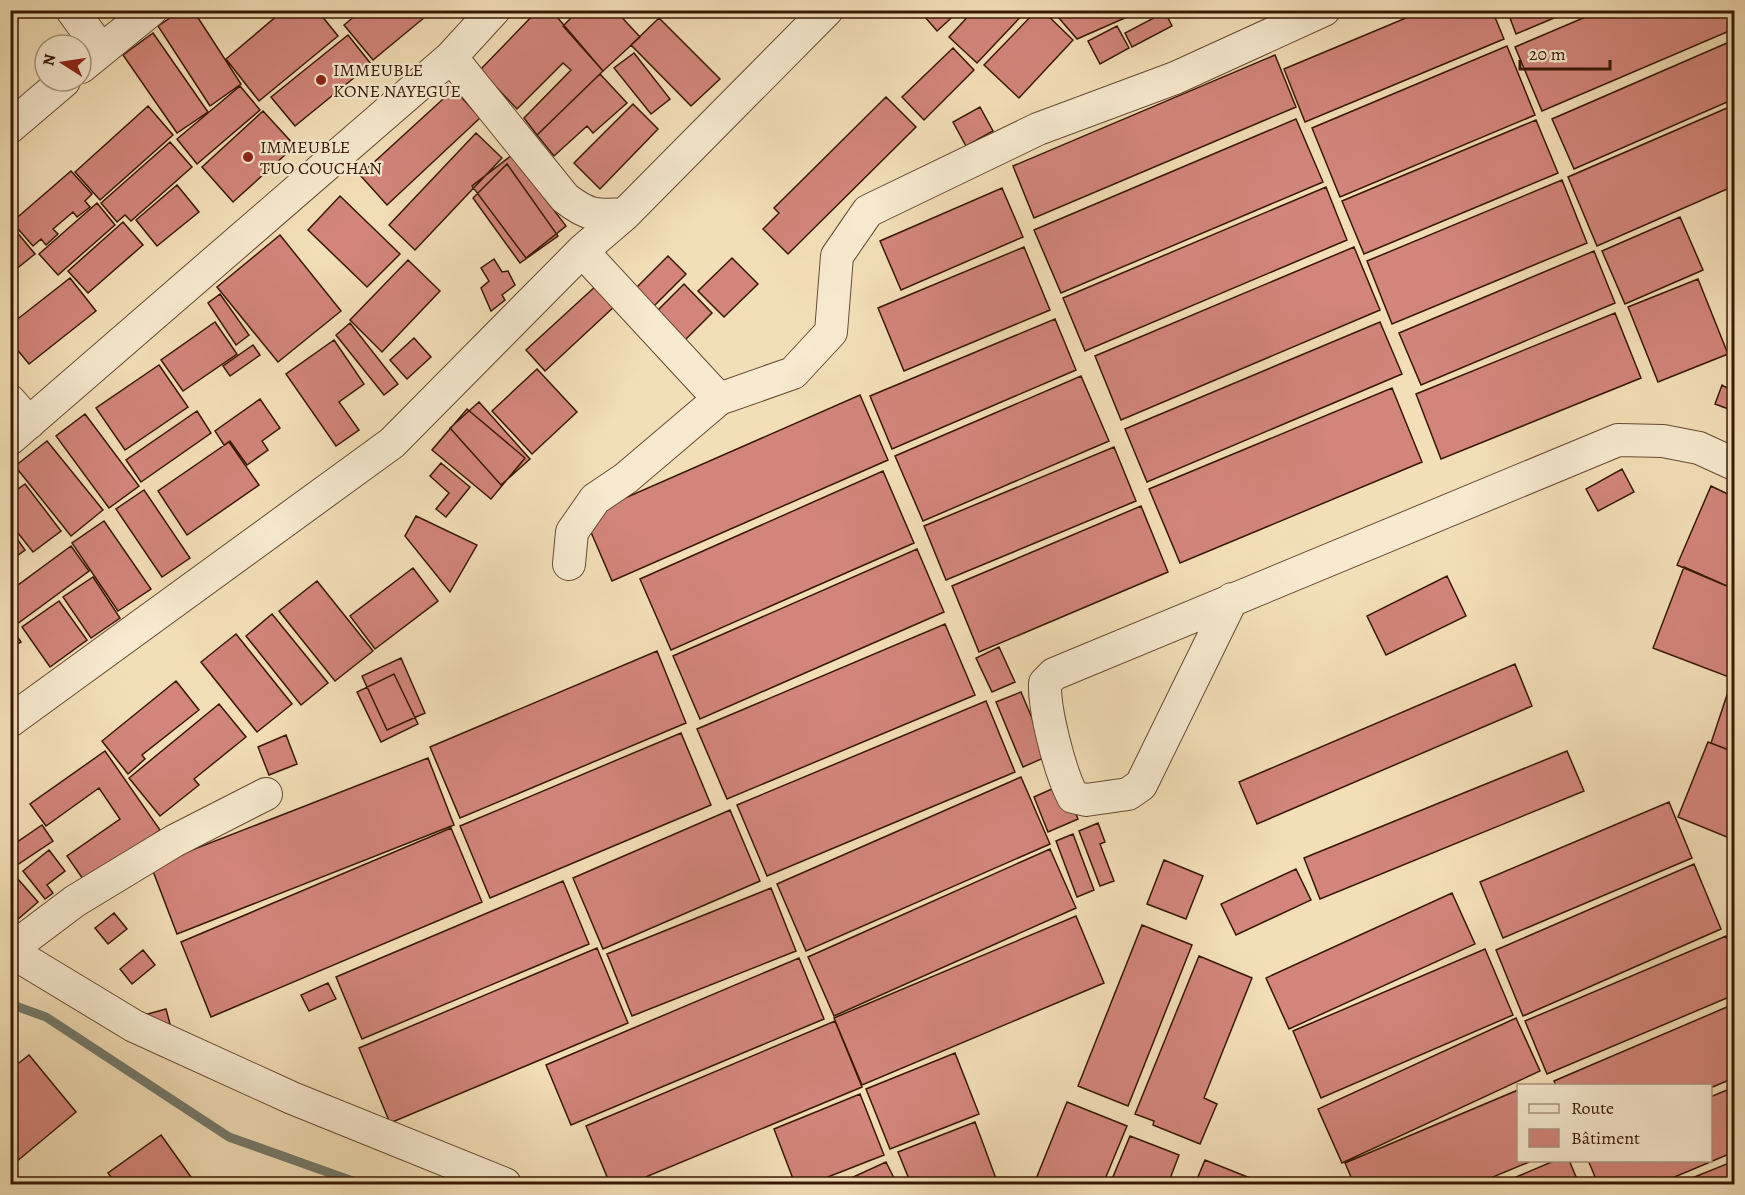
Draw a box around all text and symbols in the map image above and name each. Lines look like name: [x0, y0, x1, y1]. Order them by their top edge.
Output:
north arrow: [33, 33, 93, 93]
scale bar: [1520, 33, 1610, 71]
text: 20 m: [1529, 42, 1566, 66]
text: N: [37, 52, 61, 68]
place label: IMMEUBLE KONE NAYEGUE: [333, 58, 461, 103]
marker: IMMEUBLE KONE NAYEGUE: [314, 73, 328, 87]
place label: IMMEUBLE TUO COUCHAN: [260, 135, 382, 180]
marker: IMMEUBLE TUO COUCHAN: [241, 150, 255, 164]
legend: [1517, 1084, 1712, 1162]
text: Route: [1571, 1096, 1614, 1120]
text: Bâtiment: [1571, 1126, 1640, 1150]

